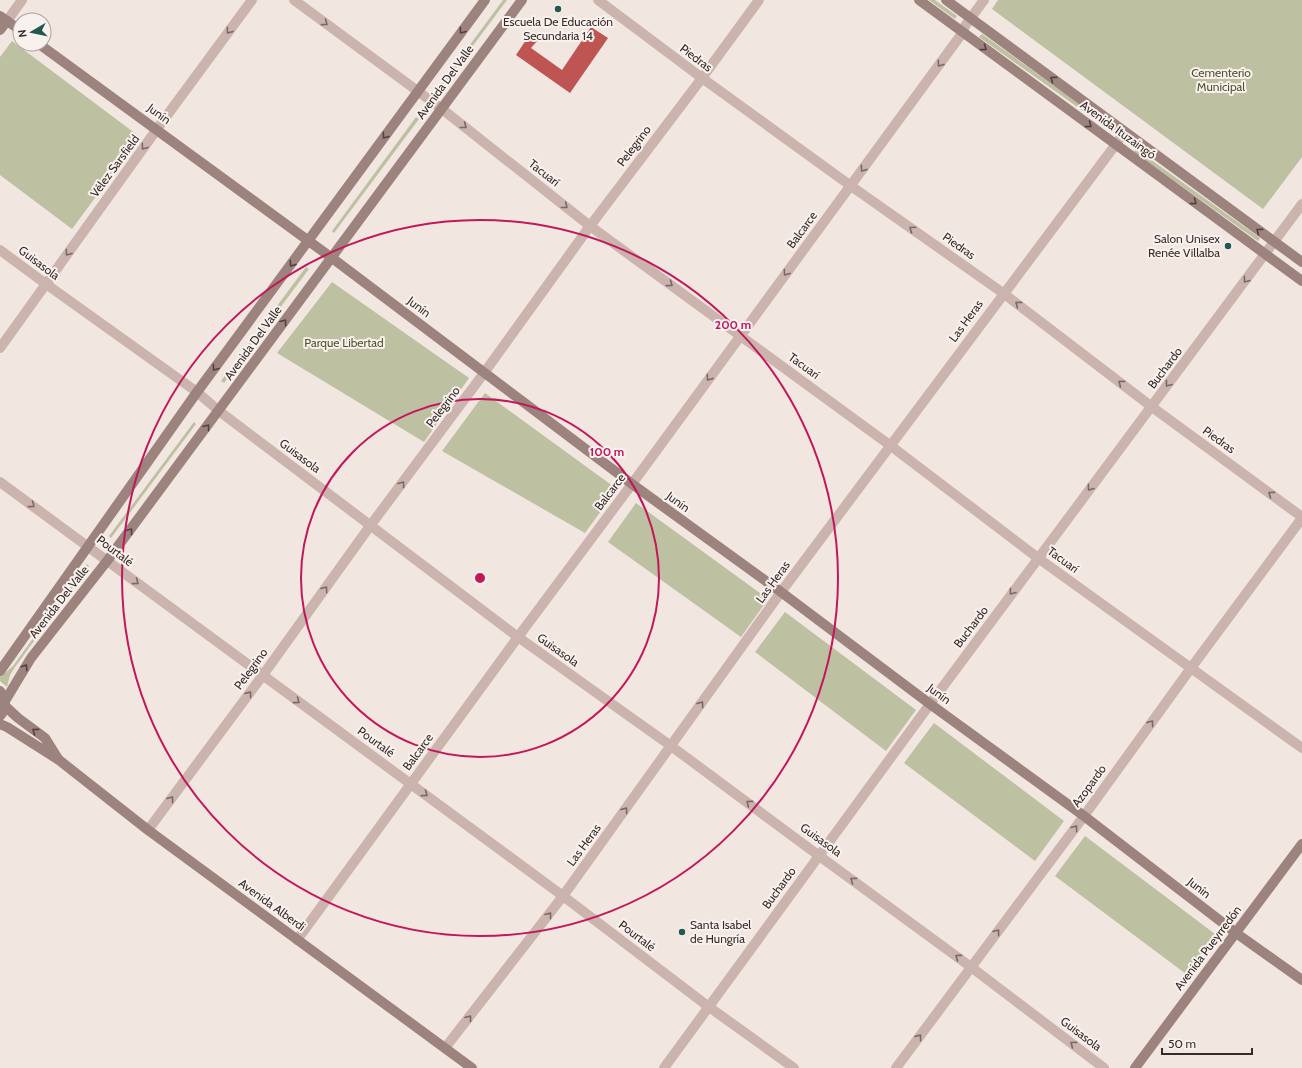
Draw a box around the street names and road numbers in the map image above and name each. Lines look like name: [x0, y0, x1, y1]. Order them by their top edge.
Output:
street label: Piedras: [677, 41, 715, 75]
street label: Avenida Del Valle: [413, 42, 477, 122]
street label: Avenida Ituzaingó: [1078, 97, 1159, 162]
street label: Junín: [144, 100, 174, 127]
street label: Pelegrino: [613, 122, 654, 169]
street label: Vélez Sarsfield: [87, 132, 142, 200]
street label: Tacuarí: [526, 156, 563, 190]
street label: Balcarce: [783, 208, 820, 251]
street label: Piedras: [940, 229, 979, 262]
street label: Guisasola: [16, 242, 63, 283]
street label: Junín: [404, 292, 434, 320]
street label: Las Heras: [945, 297, 986, 345]
street label: Avenida Del Valle: [221, 303, 285, 383]
street label: Buchardo: [1144, 344, 1185, 391]
street label: Tacuarí: [786, 349, 823, 382]
street label: Pelegrino: [422, 383, 463, 430]
street label: Piedras: [1200, 423, 1239, 456]
street label: Guisasola: [277, 435, 324, 476]
street label: Balcarce: [591, 470, 628, 513]
street label: Junín: [663, 488, 693, 515]
street label: Pourtalé: [94, 532, 137, 569]
street label: Tacuarí: [1045, 543, 1082, 576]
street label: Las Heras: [752, 558, 793, 606]
street label: Avenida Del Valle: [26, 562, 92, 641]
street label: Buchardo: [950, 603, 991, 650]
street label: Guisasola: [534, 630, 582, 670]
street label: Pelegrino: [231, 645, 271, 692]
street label: Junín: [924, 680, 954, 707]
street label: Pourtalé: [355, 723, 398, 760]
street label: Balcarce: [399, 730, 436, 773]
street label: Azopardo: [1068, 761, 1109, 810]
street label: Guisasola: [798, 820, 845, 860]
street label: Las Heras: [563, 821, 604, 869]
street label: Buchardo: [758, 864, 799, 912]
street label: Junín: [1184, 873, 1214, 901]
street label: Avenida Alberdi: [236, 875, 309, 934]
street label: Avenida Pueyrredón: [1171, 902, 1244, 993]
street label: Pourtalé: [616, 917, 659, 954]
street label: Guisasola: [1058, 1013, 1105, 1054]

